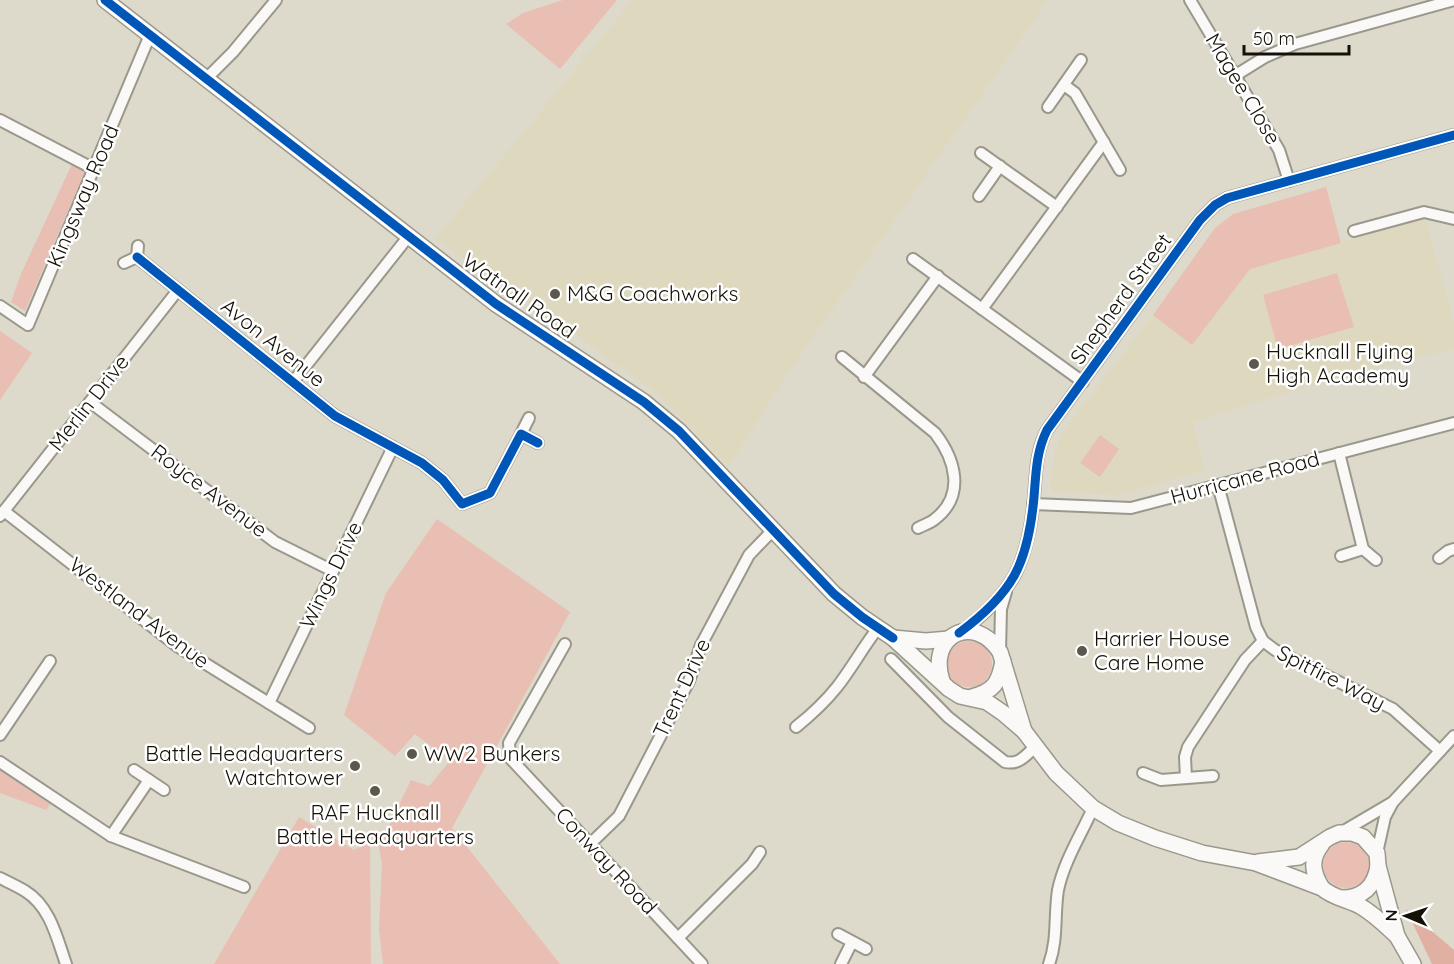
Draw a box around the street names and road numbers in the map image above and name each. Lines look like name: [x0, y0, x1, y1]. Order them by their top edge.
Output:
street label: Magee Close: [1201, 28, 1287, 149]
street label: Kingsway Road: [40, 121, 124, 271]
street label: Shepherd Street: [1064, 228, 1176, 369]
street label: Watnall Road: [458, 247, 581, 344]
street label: Avon Avenue: [216, 292, 331, 392]
street label: Merlin Drive: [43, 349, 134, 456]
street label: Royce Avenue: [146, 438, 273, 542]
street label: Hurricane Road: [1167, 445, 1322, 509]
street label: Wings Drive: [293, 517, 367, 632]
street label: Westland Avenue: [64, 551, 215, 673]
street label: Trent Drive: [647, 634, 715, 741]
street label: Spitfire Way: [1273, 639, 1390, 716]
street label: Conway Road: [551, 801, 663, 919]

